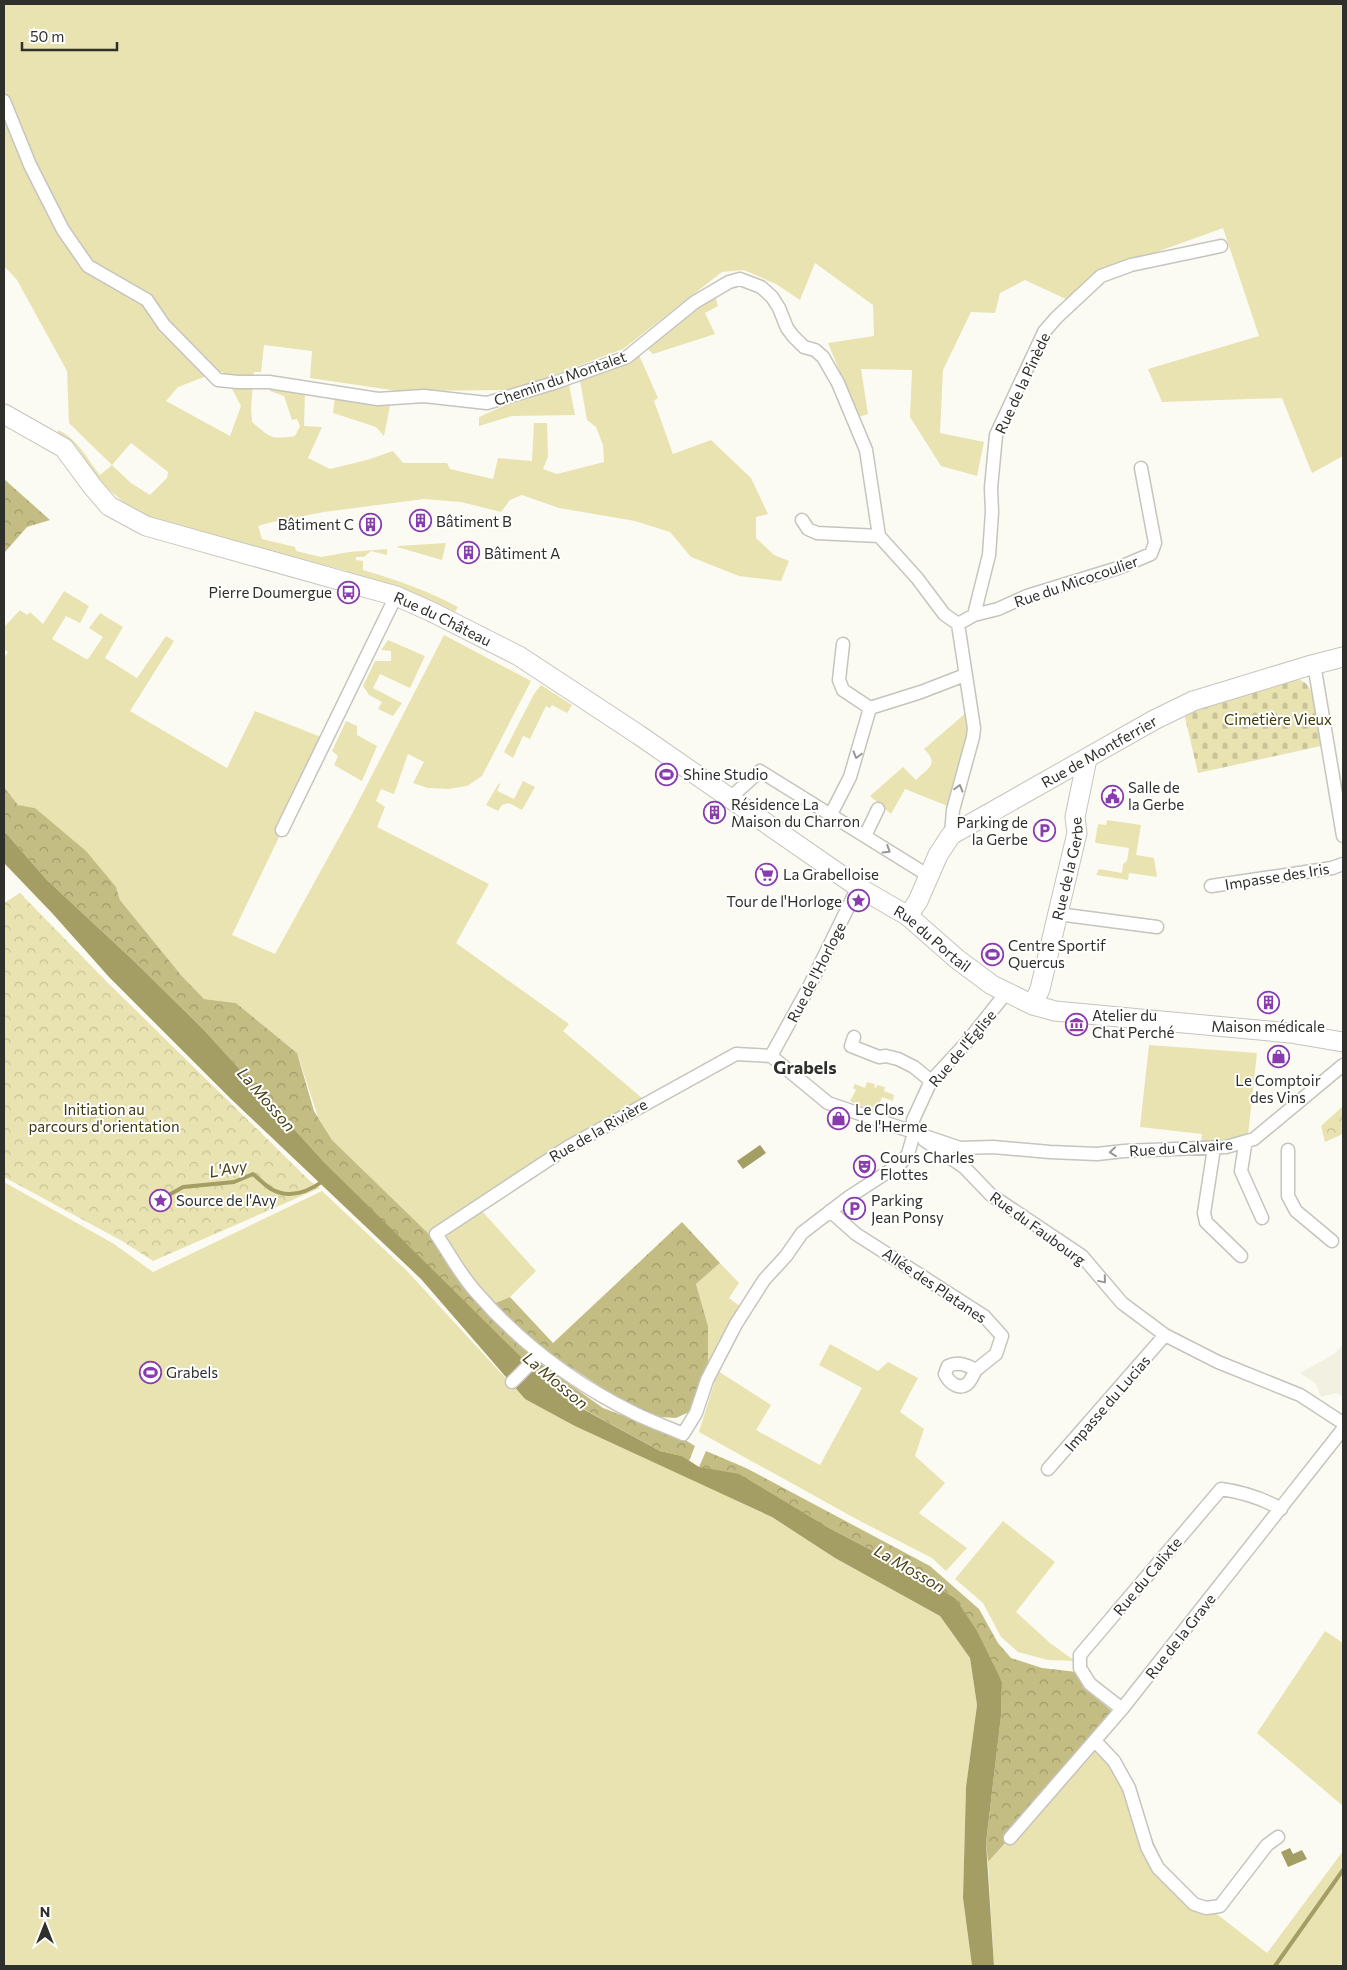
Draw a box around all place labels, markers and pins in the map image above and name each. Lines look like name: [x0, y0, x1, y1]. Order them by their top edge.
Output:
building icon: Bâtiment B: [408, 509, 432, 533]
building icon: Bâtiment C: [358, 512, 382, 536]
place label: Bâtiment B: [436, 512, 512, 530]
place label: Bâtiment C: [278, 515, 354, 533]
building icon: Bâtiment A: [456, 541, 480, 565]
place label: Bâtiment A: [484, 544, 560, 562]
bus stop icon: Pierre Doumergue: [336, 580, 360, 604]
place label: Pierre Doumergue: [209, 583, 332, 601]
sports icon: Shine Studio: [655, 762, 679, 786]
place label: Shine Studio: [683, 765, 768, 783]
place label: Salle de la Gerbe: [1128, 778, 1184, 813]
public building icon: Salle de la Gerbe: [1100, 784, 1124, 808]
place label: Résidence La Maison du Charron: [731, 795, 860, 830]
building icon: Résidence La Maison du Charron: [703, 801, 727, 825]
place label: Parking de la Gerbe: [957, 813, 1028, 848]
parking icon: Parking de la Gerbe: [1032, 819, 1056, 843]
supermarket icon: La Grabelloise: [755, 862, 779, 886]
place label: La Grabelloise: [783, 865, 879, 883]
place icon: Tour de l'Horloge: [846, 889, 870, 913]
place label: Tour de l'Horloge: [726, 892, 842, 910]
place label: Centre Sportif Quercus: [1008, 936, 1106, 971]
sports icon: Centre Sportif Quercus: [980, 942, 1004, 966]
building icon: Maison médicale: [1256, 991, 1280, 1015]
place label: Atelier du Chat Perché: [1092, 1006, 1175, 1041]
museum icon: Atelier du Chat Perché: [1064, 1012, 1088, 1036]
place label: Maison médicale: [1211, 1017, 1325, 1035]
shop icon: Le Comptoir des Vins: [1266, 1045, 1290, 1069]
place label: Le Comptoir des Vins: [1235, 1071, 1321, 1106]
place label: Le Clos de l'Herme: [855, 1100, 928, 1135]
shop icon: Le Clos de l'Herme: [827, 1106, 851, 1130]
place label: Cours Charles Flottes: [880, 1148, 974, 1183]
theatre icon: Cours Charles Flottes: [852, 1154, 876, 1178]
place icon: Source de l'Avy: [148, 1188, 172, 1212]
place label: Source de l'Avy: [176, 1191, 277, 1209]
place label: Parking Jean Ponsy: [871, 1191, 944, 1226]
parking icon: Parking Jean Ponsy: [843, 1197, 867, 1221]
sports icon: Grabels: [138, 1360, 162, 1384]
place label: Grabels: [166, 1363, 218, 1381]

